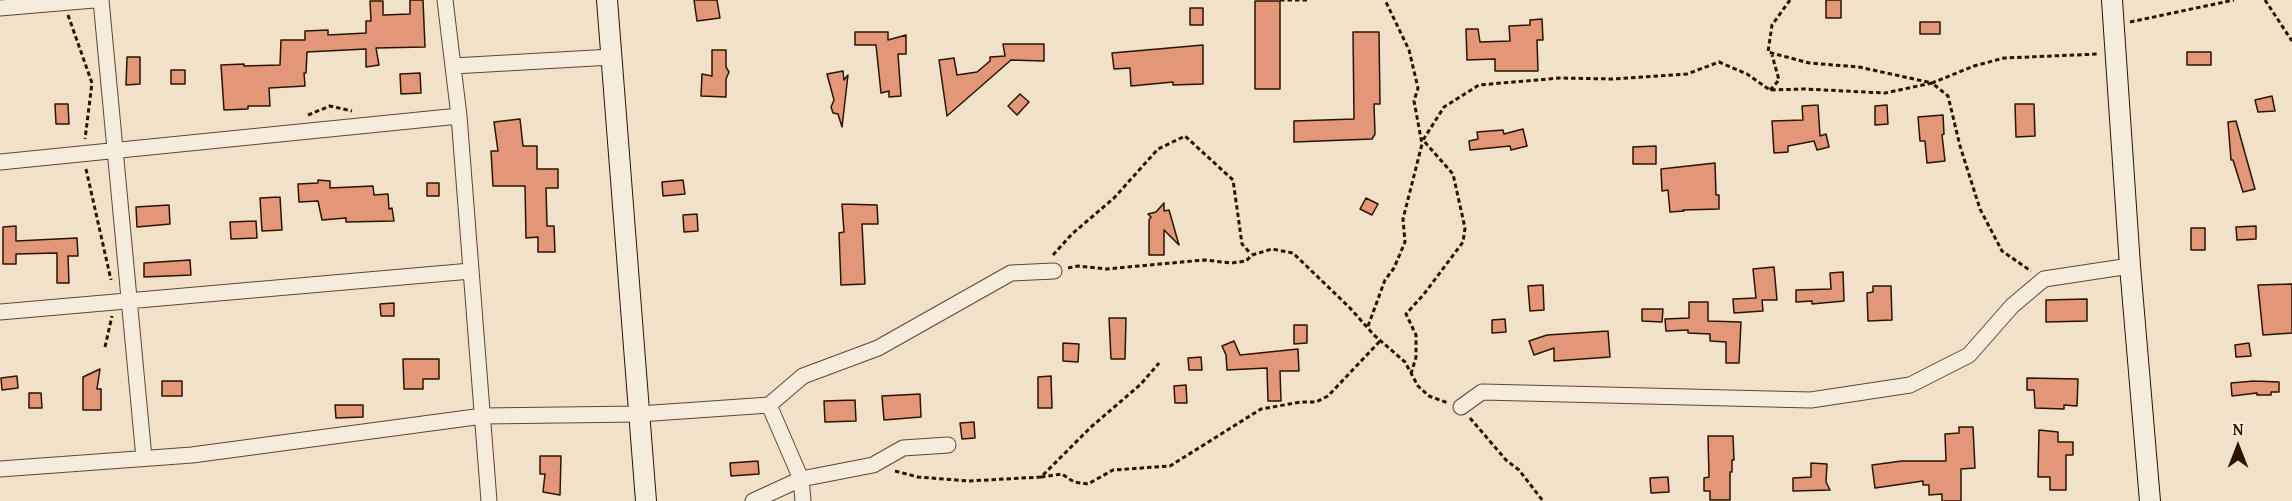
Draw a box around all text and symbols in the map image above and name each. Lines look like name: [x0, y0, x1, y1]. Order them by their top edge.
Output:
north arrow: [2208, 417, 2268, 477]
text: N: [2233, 417, 2243, 441]

